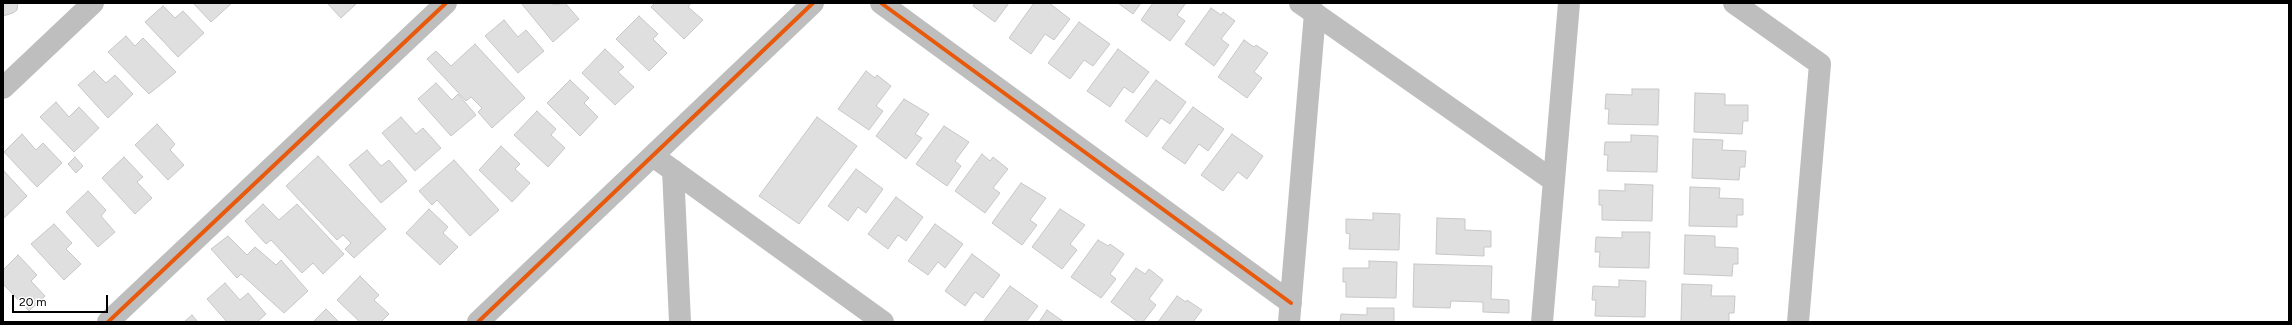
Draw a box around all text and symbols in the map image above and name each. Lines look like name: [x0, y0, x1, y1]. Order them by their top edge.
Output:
scale bar: [14, 287, 110, 313]
text: 20 m: [19, 295, 47, 309]

